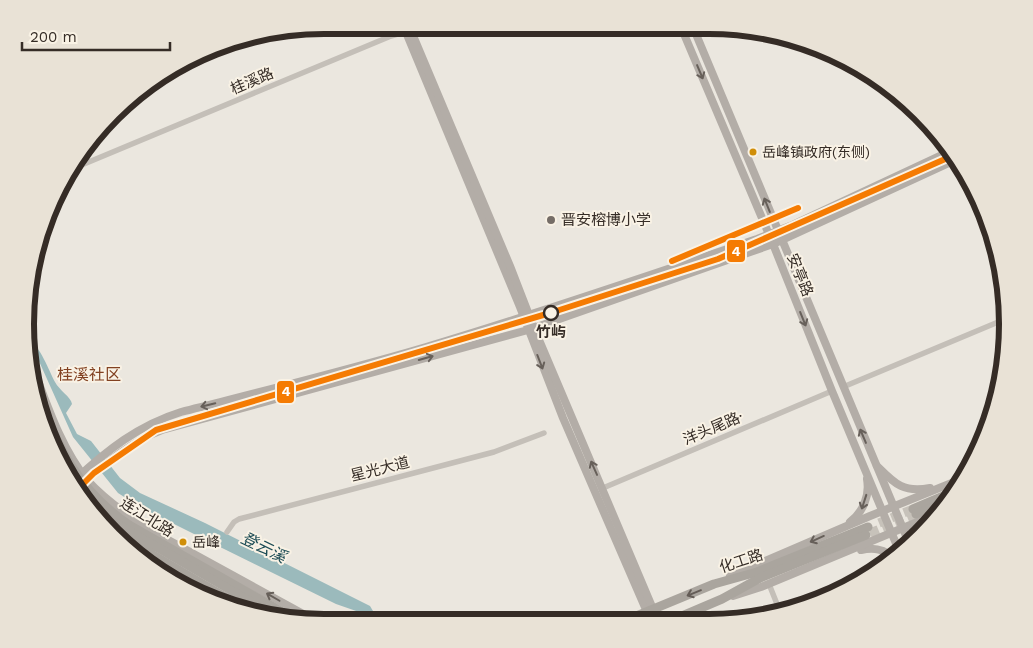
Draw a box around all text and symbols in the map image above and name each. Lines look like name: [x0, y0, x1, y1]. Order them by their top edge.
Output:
scale bar: [22, 20, 170, 52]
text: 200 m: [30, 28, 77, 46]
street label: 桂溪路: [228, 64, 276, 98]
one-way arrow: [695, 64, 705, 79]
place label: 岳峰镇政府(东侧): [762, 144, 870, 160]
marker: 岳峰镇政府(东侧): [748, 147, 758, 157]
one-way arrow: [762, 198, 772, 213]
place label: 晋安榕博小学: [561, 211, 651, 229]
marker: 晋安榕博小学: [545, 214, 557, 226]
line badge: 4: [726, 239, 746, 263]
text: 4: [731, 243, 741, 259]
street label: 安亭路: [783, 251, 817, 299]
marker: 竹屿: [543, 305, 559, 321]
one-way arrow: [799, 311, 808, 326]
place label: 竹屿: [536, 323, 566, 341]
one-way arrow: [418, 353, 434, 363]
one-way arrow: [536, 354, 545, 369]
district label: 桂溪社区: [57, 365, 121, 384]
line badge: 4: [276, 380, 295, 404]
text: 4: [281, 383, 291, 399]
one-way arrow: [201, 401, 217, 410]
street label: 洋头尾路·: [680, 407, 746, 449]
one-way arrow: [858, 429, 868, 444]
street label: 星光大道: [349, 453, 411, 485]
one-way arrow: [588, 461, 598, 476]
street label: 连江北路: [117, 493, 177, 541]
one-way arrow: [859, 494, 868, 509]
water label: 登云溪: [238, 528, 291, 567]
place label: 岳峰: [192, 534, 220, 550]
one-way arrow: [810, 534, 825, 544]
marker: 岳峰: [178, 537, 188, 547]
street label: 化工路: [717, 545, 765, 577]
one-way arrow: [687, 588, 702, 598]
one-way arrow: [267, 591, 281, 601]

